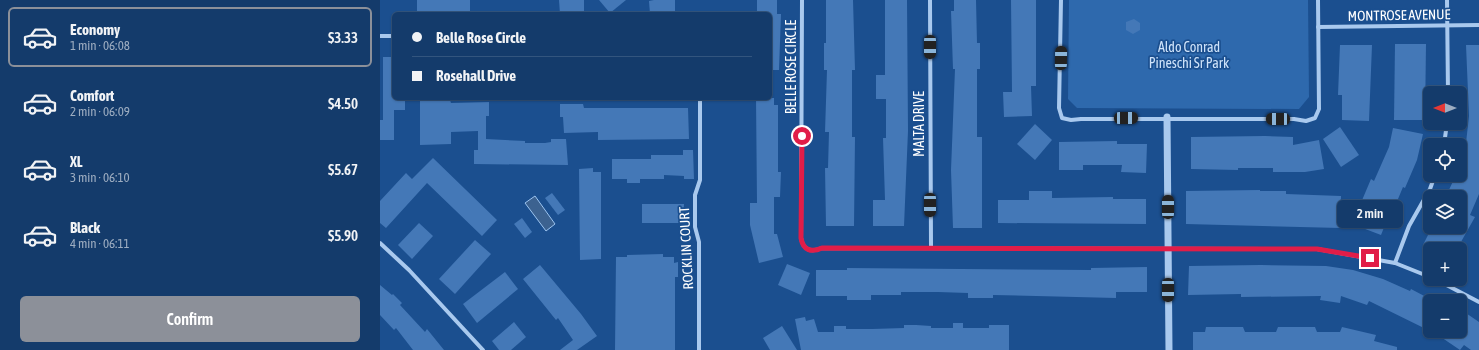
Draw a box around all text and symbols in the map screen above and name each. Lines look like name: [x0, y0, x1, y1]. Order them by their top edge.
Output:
street label: MONTROSE AVENUE: [1348, 6, 1450, 24]
icon: car: [22, 19, 58, 55]
street label: BELLE ROSE CIRCLE: [783, 20, 799, 114]
text: Economy: [70, 21, 120, 38]
text: $3.33: [328, 29, 358, 46]
text: Belle Rose Circle: [436, 29, 526, 46]
car: [924, 35, 936, 59]
text: 1 min · 06:08: [70, 38, 130, 53]
park label: Aldo Conrad Pineschi Sr Park: [1149, 39, 1229, 71]
car: [1055, 46, 1067, 70]
text: Rosehall Drive: [436, 67, 516, 84]
icon: car: [22, 85, 58, 121]
north arrow: [1423, 86, 1467, 130]
map controls: [1423, 86, 1467, 338]
text: Comfort: [70, 87, 114, 104]
street label: MALTA DRIVE: [911, 91, 927, 157]
text: $4.50: [328, 95, 358, 112]
text: 2 min · 06:09: [70, 104, 130, 119]
car: [1114, 112, 1138, 124]
car: [1266, 113, 1290, 125]
route start: [793, 127, 811, 145]
button: locate: [1423, 138, 1467, 182]
icon: car: [22, 151, 58, 187]
text: XL: [70, 153, 83, 170]
text: $5.67: [328, 161, 358, 178]
text: 3 min · 06:10: [70, 170, 130, 185]
button: layers: [1423, 190, 1467, 234]
car: [924, 193, 936, 217]
car: [1162, 195, 1174, 219]
callout: 2 min: [1337, 200, 1403, 228]
street label: ROCKLIN COURT: [676, 206, 696, 290]
text: 2 min: [1357, 206, 1383, 221]
icon: car: [22, 217, 58, 253]
text: Black: [70, 219, 100, 236]
text: $5.90: [328, 227, 358, 244]
text: 4 min · 06:11: [70, 236, 130, 251]
button: +: [1423, 242, 1467, 286]
route end: [1361, 249, 1379, 267]
car: [1162, 278, 1174, 302]
button: −: [1423, 294, 1467, 338]
button: Confirm: [20, 296, 360, 342]

